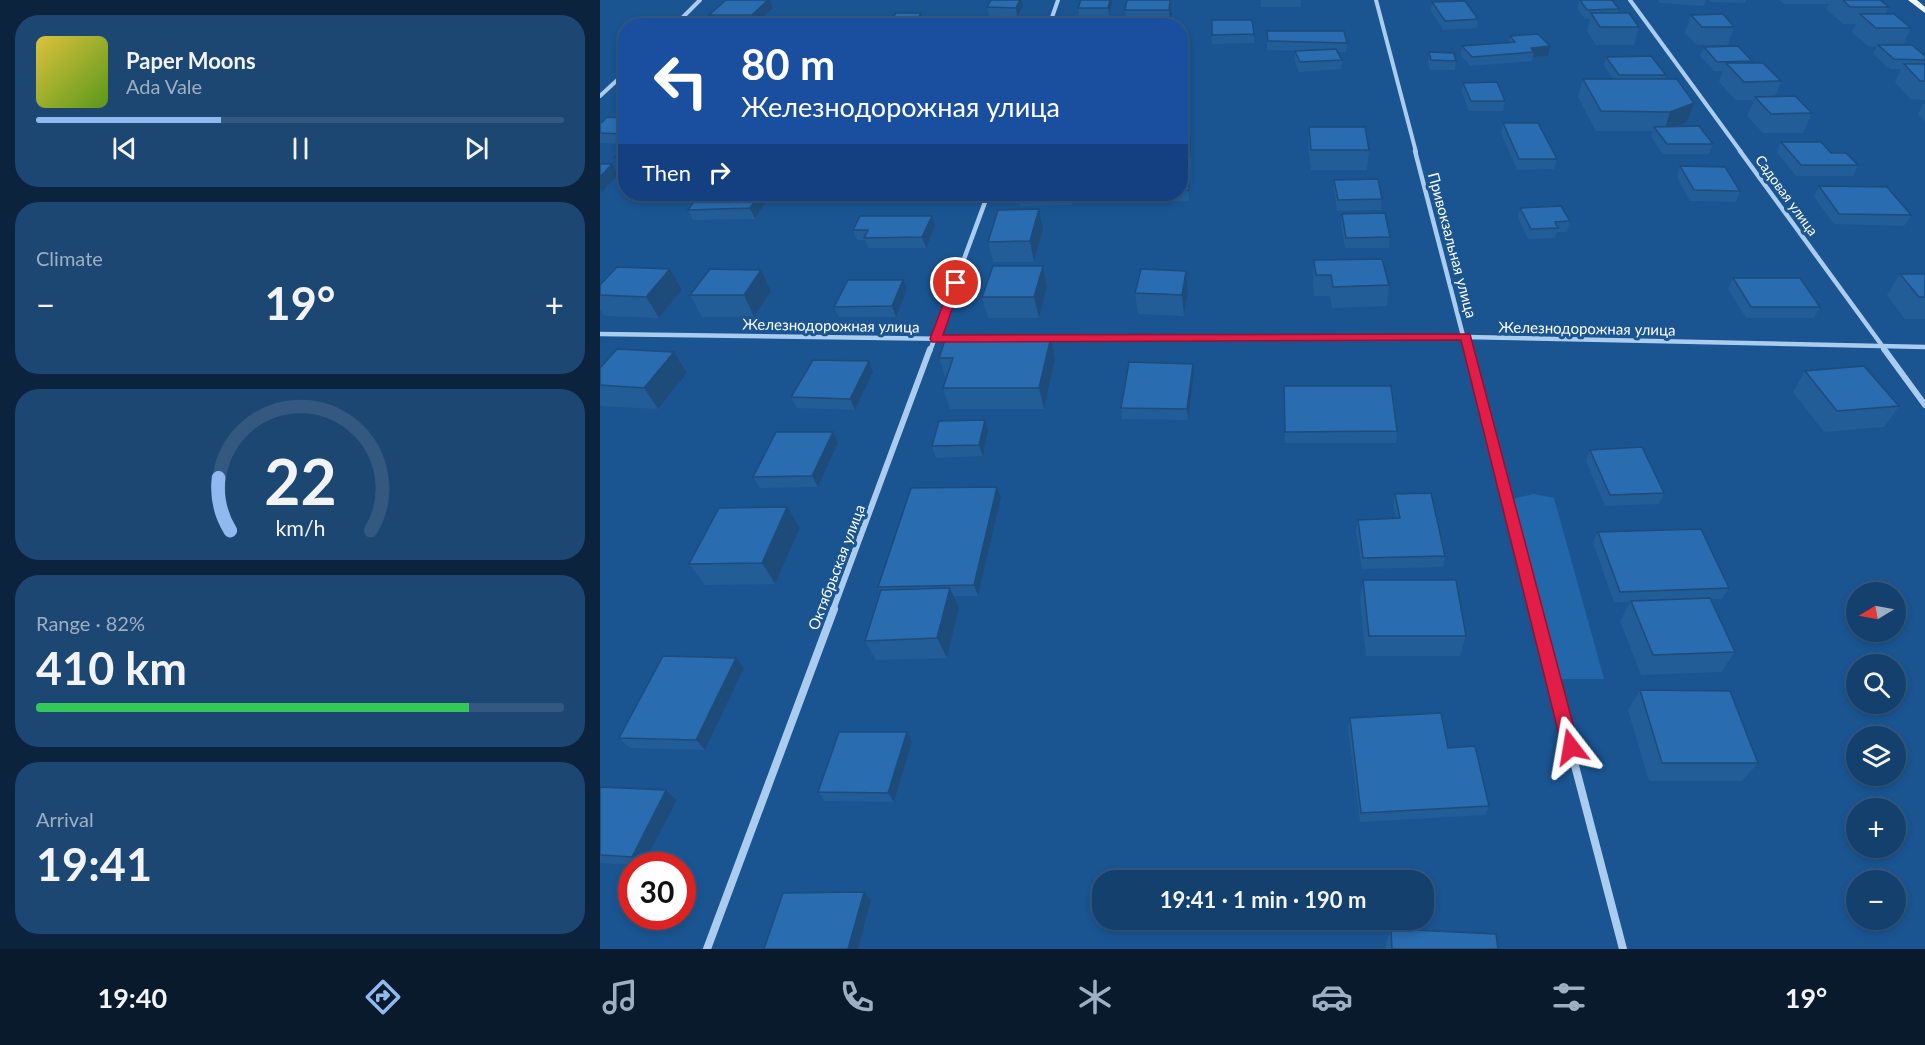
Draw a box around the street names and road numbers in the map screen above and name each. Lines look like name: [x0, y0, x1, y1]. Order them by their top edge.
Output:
street label: Садовая улица: [1752, 151, 1822, 239]
street label: Привокзальная улица: [1425, 170, 1481, 320]
street label: Железнодорожная улица: [742, 314, 920, 336]
street label: Железнодорожная улица: [1498, 317, 1676, 339]
street label: Октябрьская улица: [804, 502, 868, 632]

